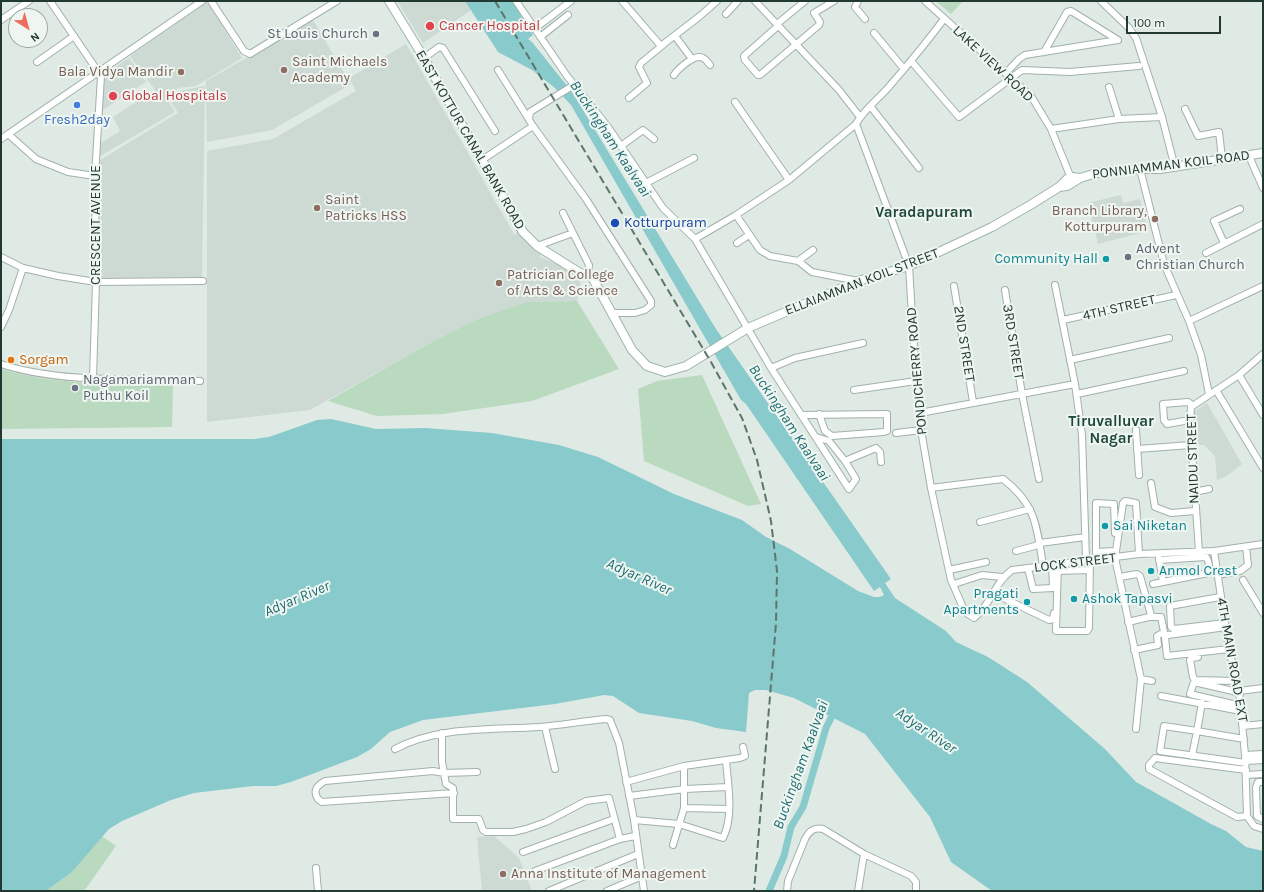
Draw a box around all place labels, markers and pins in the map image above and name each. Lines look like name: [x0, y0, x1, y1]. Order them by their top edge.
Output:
place label: Cancer Hospital: [439, 18, 540, 34]
marker: Cancer Hospital: [424, 20, 436, 32]
place label: St Louis Church: [267, 26, 368, 42]
marker: St Louis Church: [371, 29, 381, 39]
place label: Saint Michaels Academy: [292, 54, 387, 86]
place label: Bala Vidya Mandir: [58, 64, 173, 80]
marker: Saint Michaels Academy: [279, 65, 289, 75]
marker: Bala Vidya Mandir: [176, 67, 186, 77]
place label: Global Hospitals: [122, 88, 227, 104]
marker: Global Hospitals: [107, 90, 119, 102]
marker: Fresh2day: [72, 100, 82, 110]
place label: Fresh2day: [44, 112, 110, 128]
place label: Saint Patricks HSS: [325, 192, 407, 224]
marker: Saint Patricks HSS: [312, 203, 322, 213]
place label: Branch Library, Kotturpuram: [1052, 203, 1147, 236]
marker: Branch Library, Kotturpuram: [1150, 214, 1160, 224]
place label: Kotturpuram: [624, 215, 707, 231]
marker: Kotturpuram: [609, 217, 621, 229]
place label: Advent Christian Church: [1136, 241, 1245, 274]
place label: Community Hall: [994, 251, 1098, 267]
marker: Advent Christian Church: [1123, 252, 1133, 262]
marker: Community Hall: [1101, 254, 1111, 264]
place label: Patrician College of Arts & Science: [507, 267, 618, 300]
marker: Patrician College of Arts & Science: [494, 278, 504, 288]
place label: Sorgam: [19, 352, 69, 368]
marker: Sorgam: [6, 355, 16, 365]
place label: Nagamariamman Puthu Koil: [83, 372, 196, 404]
marker: Nagamariamman Puthu Koil: [70, 383, 80, 393]
place label: Sai Niketan: [1113, 518, 1187, 534]
marker: Sai Niketan: [1100, 521, 1110, 531]
place label: Anmol Crest: [1159, 563, 1237, 579]
marker: Anmol Crest: [1146, 566, 1156, 576]
place label: Pragati Apartments: [943, 586, 1019, 618]
place label: Ashok Tapasvi: [1082, 591, 1173, 607]
marker: Ashok Tapasvi: [1069, 594, 1079, 604]
marker: Pragati Apartments: [1022, 597, 1032, 607]
place label: Anna Institute of Management: [511, 866, 706, 882]
marker: Anna Institute of Management: [498, 869, 508, 879]

